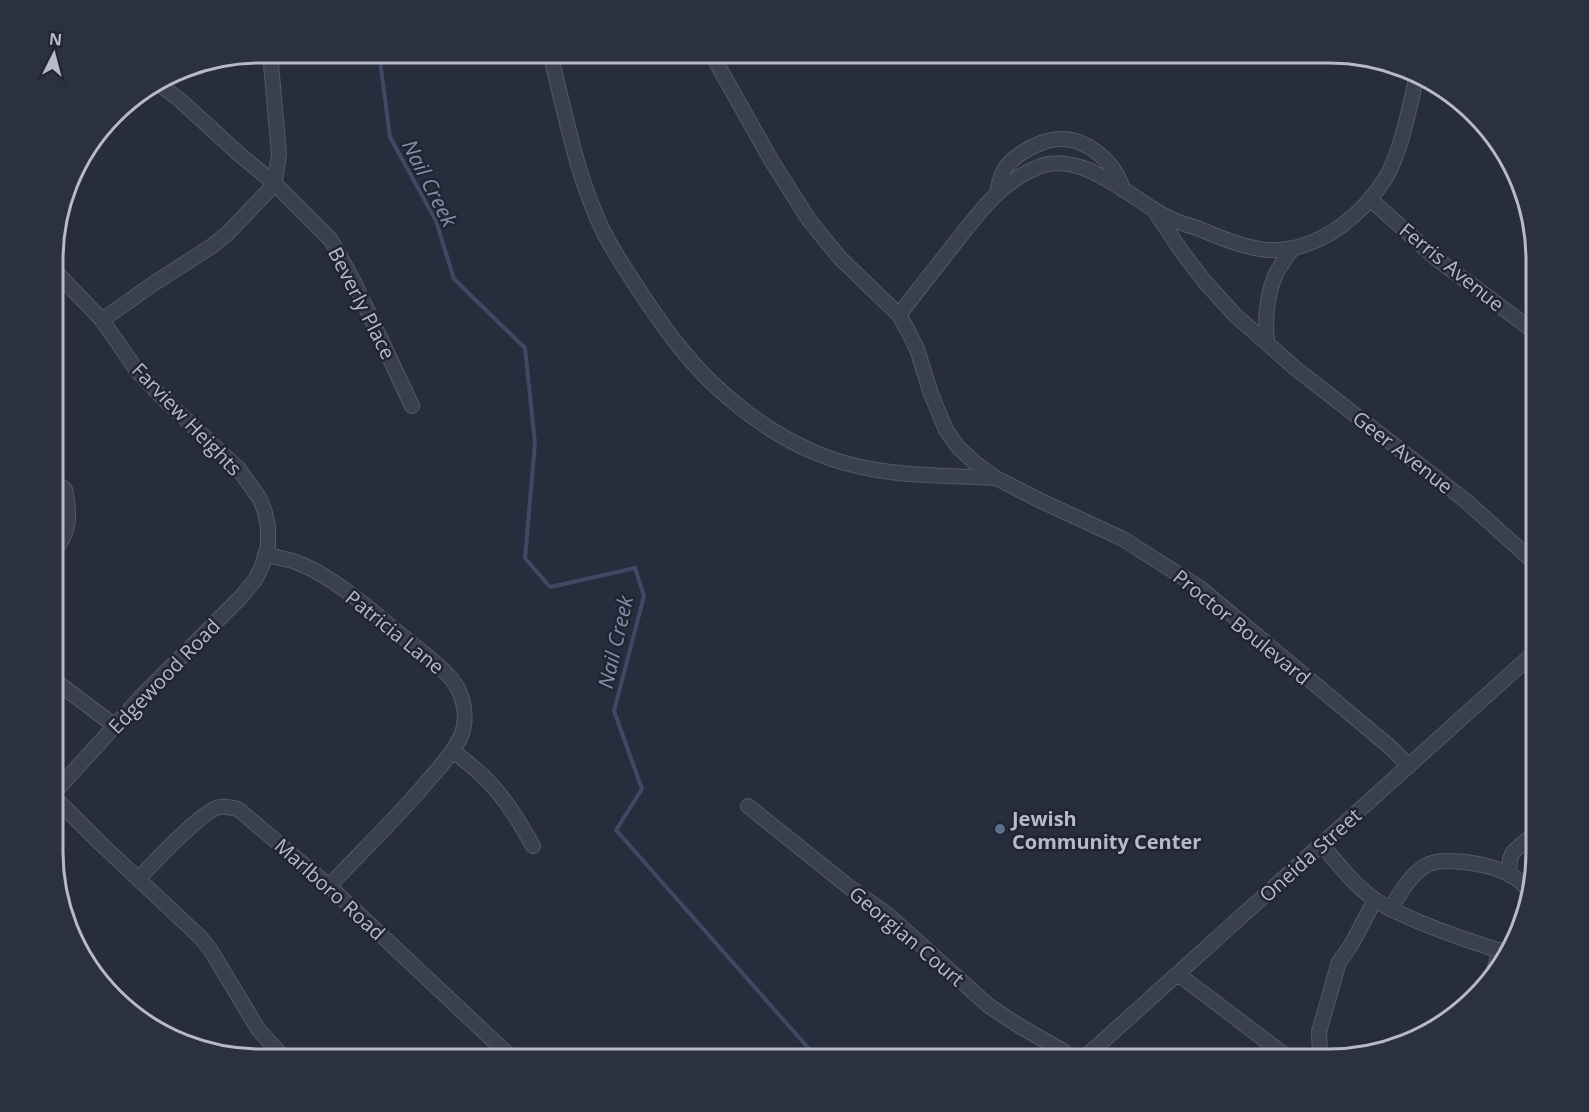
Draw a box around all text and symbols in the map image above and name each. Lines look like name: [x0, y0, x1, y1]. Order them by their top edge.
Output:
north arrow: [24, 24, 84, 84]
text: N: [48, 27, 63, 51]
water label: Nail Creek: [396, 135, 464, 232]
street label: Ferris Avenue: [1394, 216, 1510, 318]
street label: Beverly Place: [322, 242, 402, 364]
street label: Farview Heights: [126, 357, 248, 481]
street label: Geer Avenue: [1347, 404, 1459, 500]
street label: Proctor Boulevard: [1168, 563, 1316, 691]
street label: Patricia Lane: [340, 584, 450, 680]
water label: Nail Creek: [591, 592, 639, 691]
street label: Edgewood Road: [102, 613, 226, 739]
street label: Oneida Street: [1253, 802, 1367, 908]
place label: Jewish Community Center: [1010, 805, 1201, 855]
marker: Jewish Community Center: [993, 822, 1007, 836]
street label: Marlboro Road: [269, 832, 391, 946]
street label: Georgian Court: [844, 880, 970, 992]

